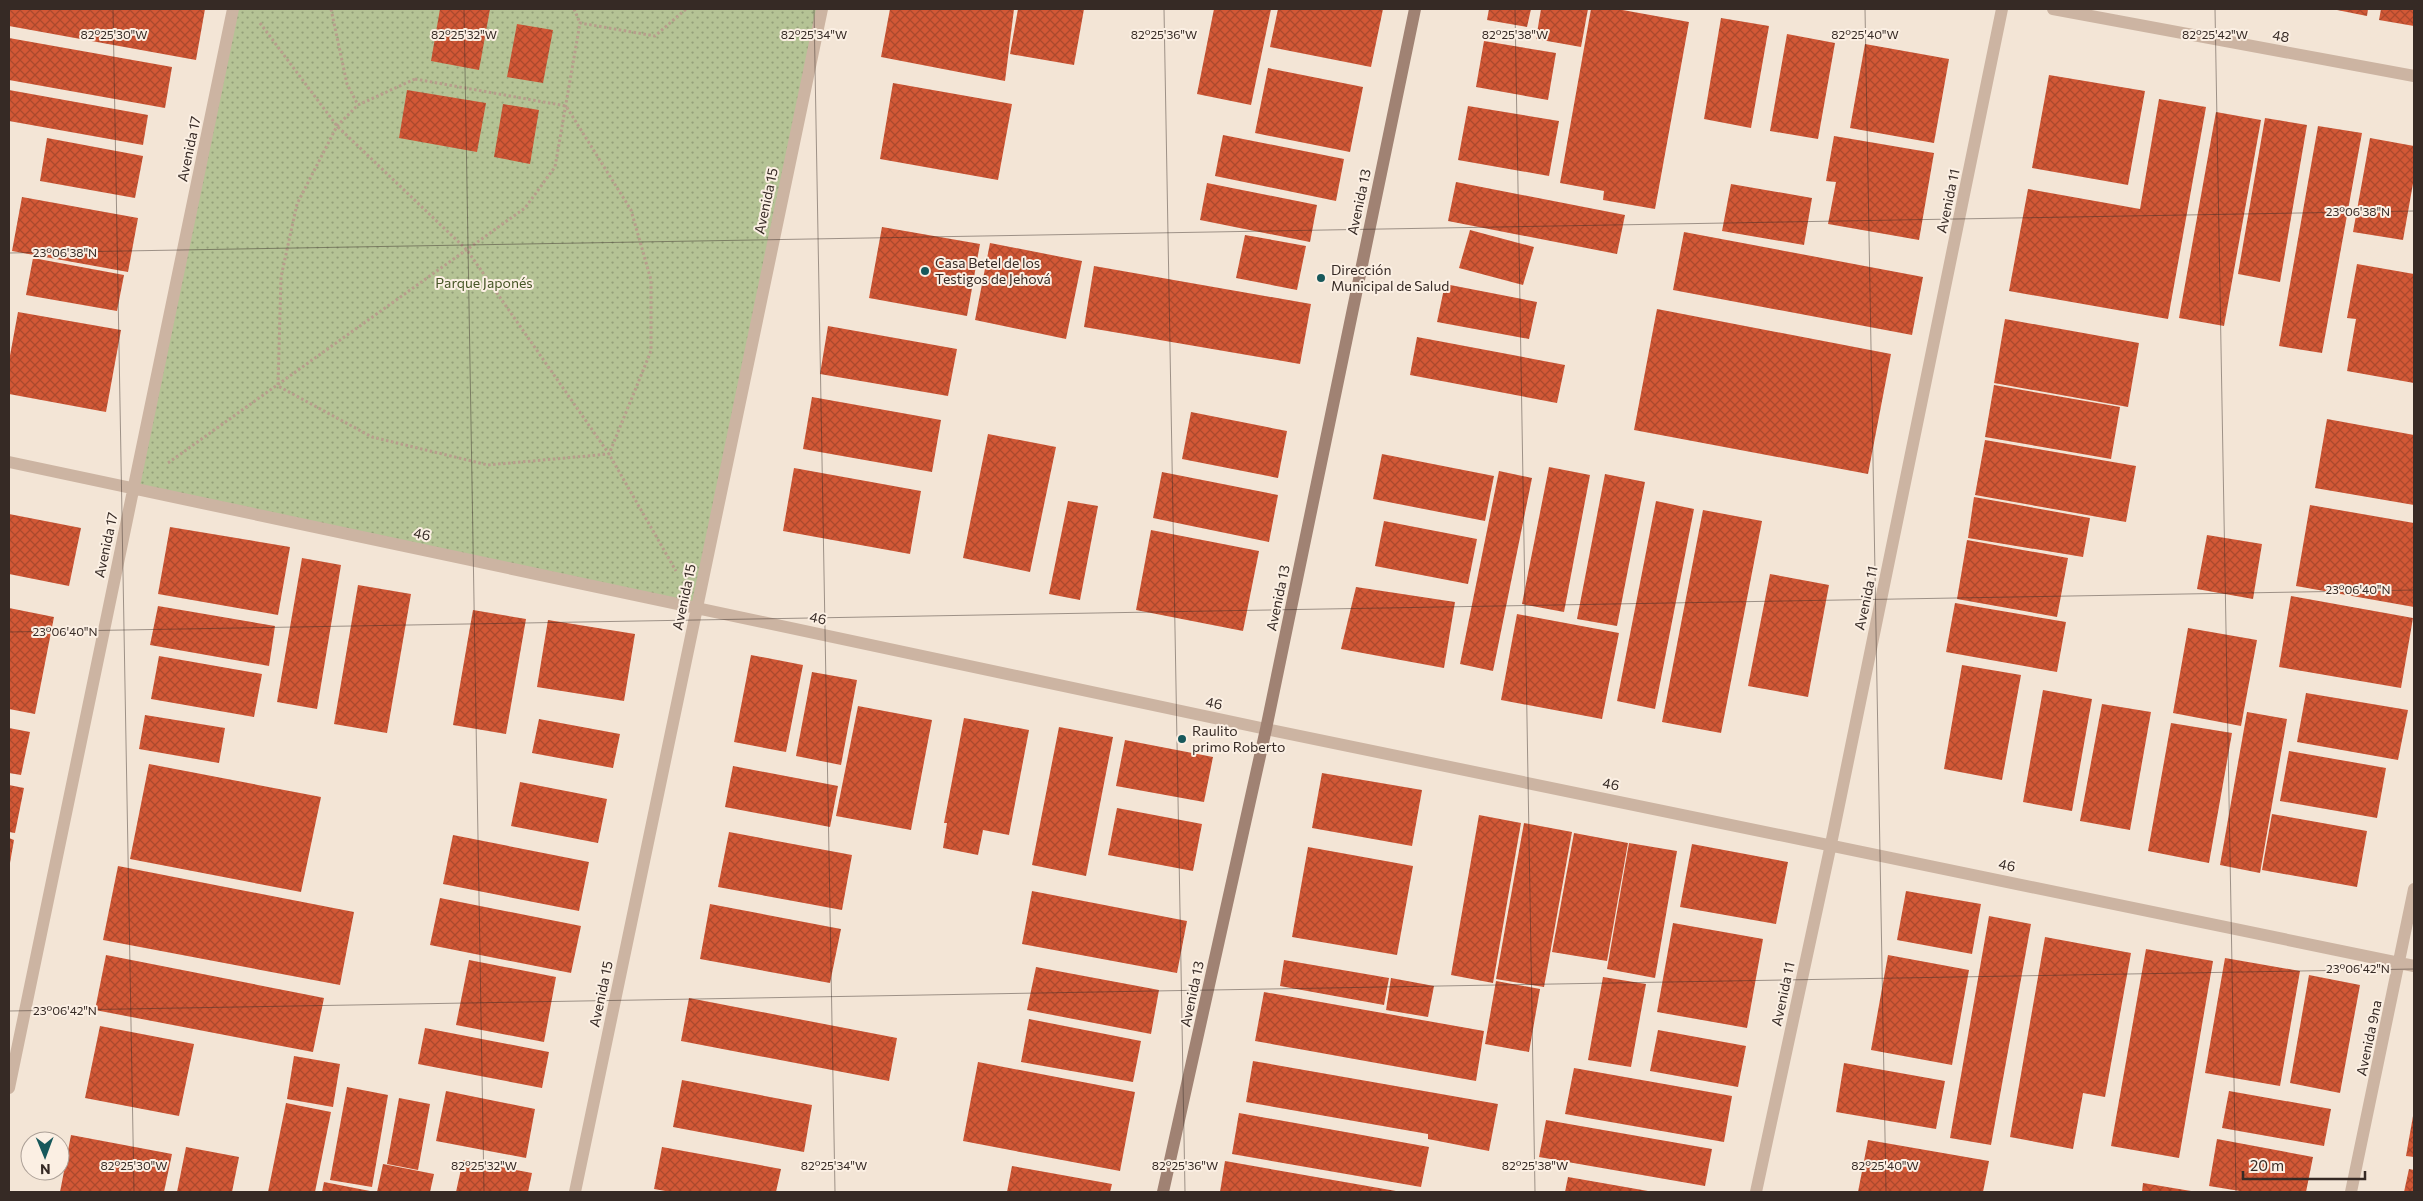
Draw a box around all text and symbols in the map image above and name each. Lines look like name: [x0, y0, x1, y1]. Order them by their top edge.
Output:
street label: 48: [2271, 26, 2291, 45]
text: 82°25'30"W: [81, 27, 148, 41]
text: 82°25'32"W: [431, 27, 497, 41]
text: 82°25'34"W: [781, 27, 847, 41]
text: 82°25'36"W: [1131, 27, 1197, 41]
text: 82°25'38"W: [1482, 27, 1548, 41]
text: 82°25'40"W: [1831, 27, 1899, 41]
text: 82°25'42"W: [2182, 27, 2248, 41]
street label: Avenida 17: [173, 115, 204, 183]
street label: Avenida 15: [750, 166, 781, 236]
street label: Avenida 13: [1343, 167, 1374, 236]
street label: Avenida 11: [1932, 167, 1963, 235]
text: 23°06'38"N: [2326, 204, 2390, 218]
text: 23°06'38"N: [33, 245, 97, 259]
place label: Casa Betel de los Testigos de Jehová: [935, 254, 1051, 287]
place label: Dirección Municipal de Salud: [1331, 261, 1449, 294]
marker: Casa Betel de los Testigos de Jehová: [919, 265, 931, 277]
marker: Dirección Municipal de Salud: [1315, 272, 1327, 284]
park label: Parque Japonés: [435, 274, 533, 291]
street label: Avenida 17: [90, 511, 121, 579]
street label: 46: [412, 523, 432, 544]
street label: Avenida 15: [668, 562, 699, 632]
street label: Avenida 13: [1262, 563, 1293, 632]
street label: Avenida 11: [1850, 564, 1881, 632]
text: 23°06'40"N: [2325, 582, 2391, 596]
street label: 46: [808, 607, 828, 628]
text: 23°06'40"N: [32, 624, 98, 638]
street label: 46: [1204, 692, 1224, 713]
place label: Raulito primo Roberto: [1192, 722, 1285, 755]
marker: Raulito primo Roberto: [1176, 733, 1188, 745]
street label: 46: [1601, 774, 1621, 793]
street label: 46: [1997, 854, 2017, 875]
street label: Avenida 15: [585, 959, 616, 1029]
street label: Avenida 13: [1176, 959, 1207, 1028]
street label: Avenida 11: [1767, 960, 1798, 1028]
text: 23°06'42"N: [2326, 961, 2390, 975]
street label: Avenida 9na: [2352, 998, 2385, 1077]
text: 23°06'42"N: [33, 1003, 97, 1017]
north arrow: [20, 1131, 70, 1181]
scale bar: [2243, 1148, 2366, 1180]
text: 20 m: [2250, 1156, 2284, 1174]
text: 82°25'30"W: [101, 1158, 168, 1172]
text: 82°25'32"W: [451, 1158, 517, 1172]
text: 82°25'34"W: [801, 1158, 867, 1172]
text: 82°25'36"W: [1152, 1158, 1218, 1172]
text: 82°25'38"W: [1502, 1158, 1568, 1172]
text: 82°25'40"W: [1851, 1158, 1919, 1172]
text: N: [40, 1161, 51, 1178]

